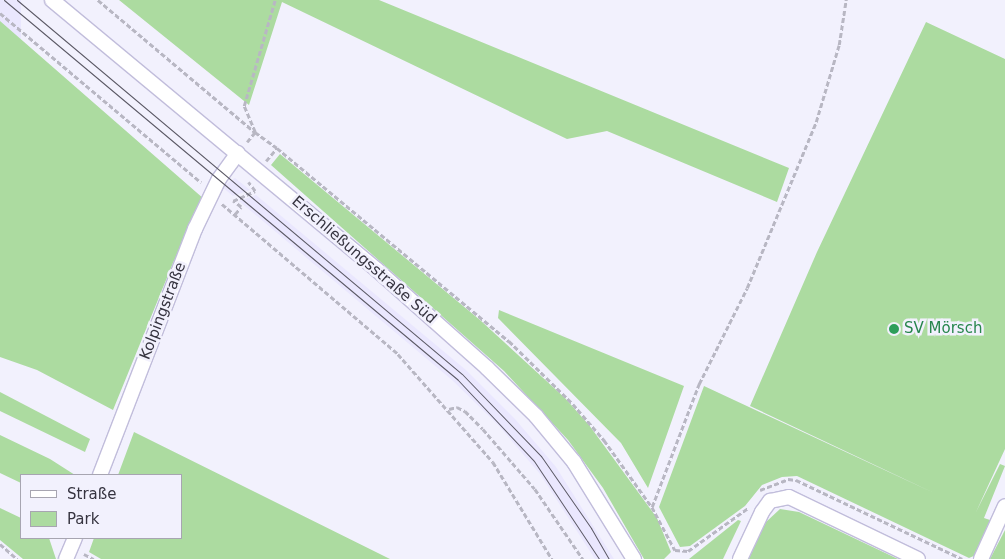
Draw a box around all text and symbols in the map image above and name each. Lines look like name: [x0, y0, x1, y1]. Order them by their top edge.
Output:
street label: Erschließungsstraße Süd: [288, 192, 440, 328]
street label: Kolpingstraße: [136, 260, 190, 362]
place label: SV Mörsch: [904, 320, 982, 338]
marker: SV Mörsch: [888, 323, 900, 335]
legend: [20, 474, 182, 539]
text: Straße: [67, 485, 116, 503]
text: Park: [67, 510, 99, 528]

